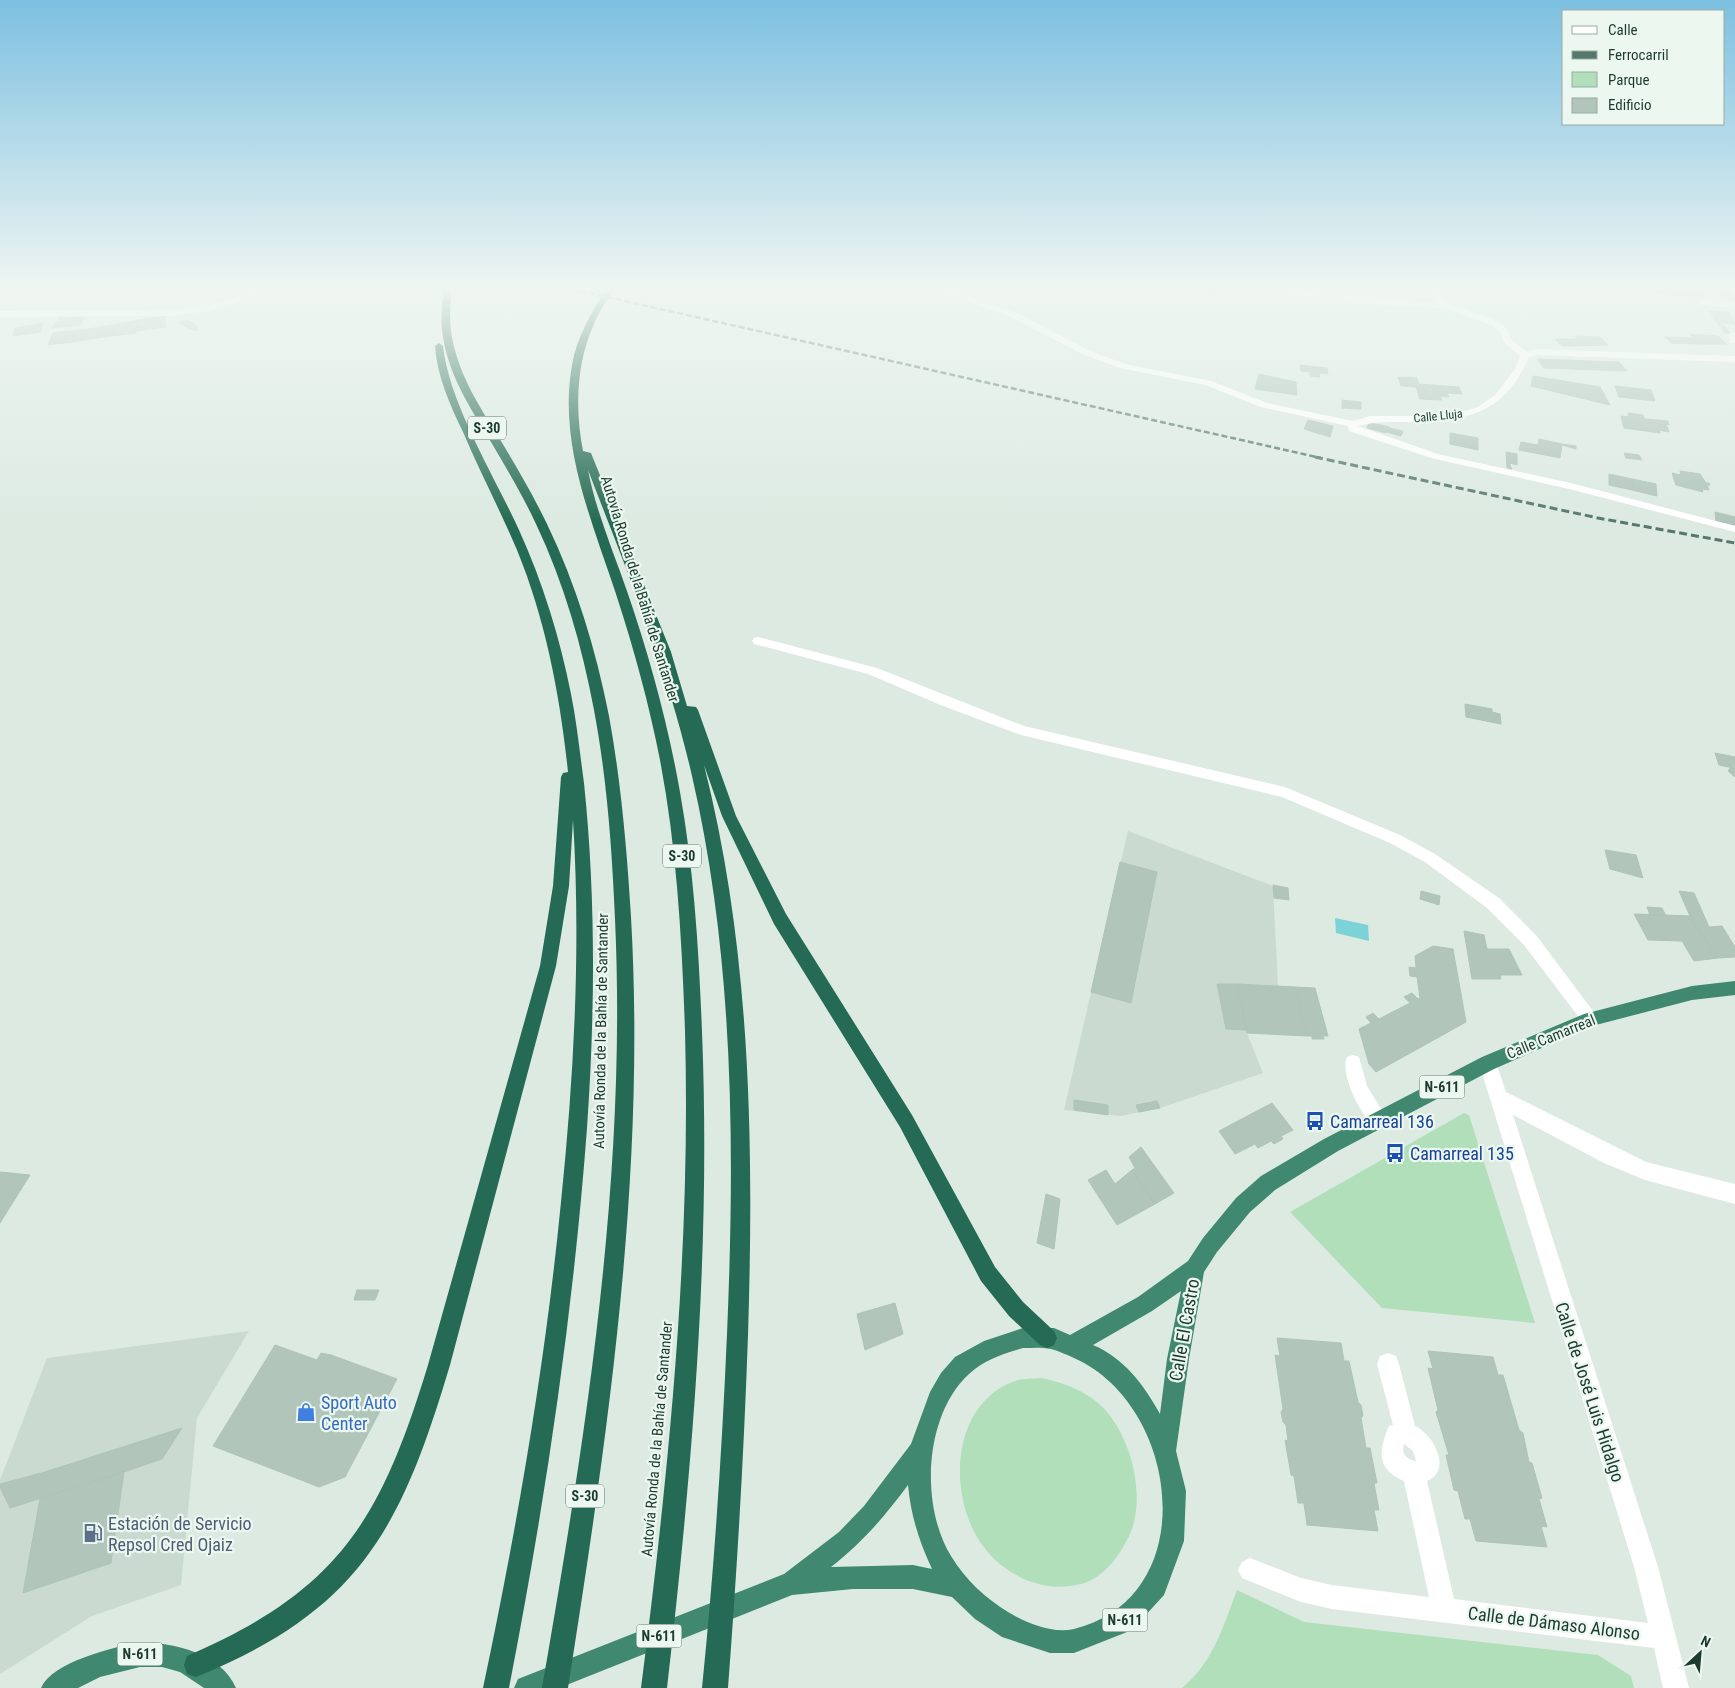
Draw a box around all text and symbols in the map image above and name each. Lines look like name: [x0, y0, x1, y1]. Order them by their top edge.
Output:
legend: [1562, 10, 1725, 125]
text: Calle: [1608, 21, 1638, 39]
text: Ferrocarril: [1608, 46, 1669, 64]
text: Parque: [1608, 71, 1650, 89]
text: Edificio: [1608, 96, 1651, 114]
street label: Calle Lluja: [1413, 406, 1463, 426]
road number: S-30: [468, 416, 506, 439]
street label: Autovía Ronda de la Bahía de Santander: [597, 474, 683, 705]
road number: S-30: [663, 844, 701, 868]
street label: Autovía Ronda de la Bahía de Santander: [590, 913, 612, 1149]
street label: Calle Camarreal: [1504, 1011, 1598, 1063]
road number: N-611: [1420, 1076, 1464, 1098]
bus stop icon: Camarreal 136: [1304, 1110, 1326, 1132]
place label: Camarreal 136: [1330, 1111, 1434, 1132]
bus stop icon: Camarreal 135: [1384, 1142, 1406, 1164]
place label: Camarreal 135: [1410, 1143, 1514, 1164]
street label: Calle El Castro: [1165, 1277, 1203, 1383]
street label: Calle de José Luis Hidalgo: [1551, 1299, 1629, 1485]
street label: Autovía Ronda de la Bahía de Santander: [638, 1320, 676, 1557]
place label: Sport Auto Center: [321, 1392, 397, 1434]
shop icon: Sport Auto Center: [295, 1401, 317, 1423]
road number: S-30: [566, 1484, 604, 1508]
place label: Estación de Servicio Repsol Cred Ojaiz: [108, 1513, 252, 1555]
fuel station icon: Estación de Servicio Repsol Cred Ojaiz: [82, 1522, 104, 1544]
street label: Calle de Dámaso Alonso: [1467, 1602, 1641, 1644]
road number: N-611: [1102, 1608, 1148, 1632]
road number: N-611: [636, 1624, 682, 1648]
north arrow: [1675, 1628, 1725, 1678]
text: N: [1698, 1632, 1713, 1650]
road number: N-611: [118, 1642, 162, 1666]

